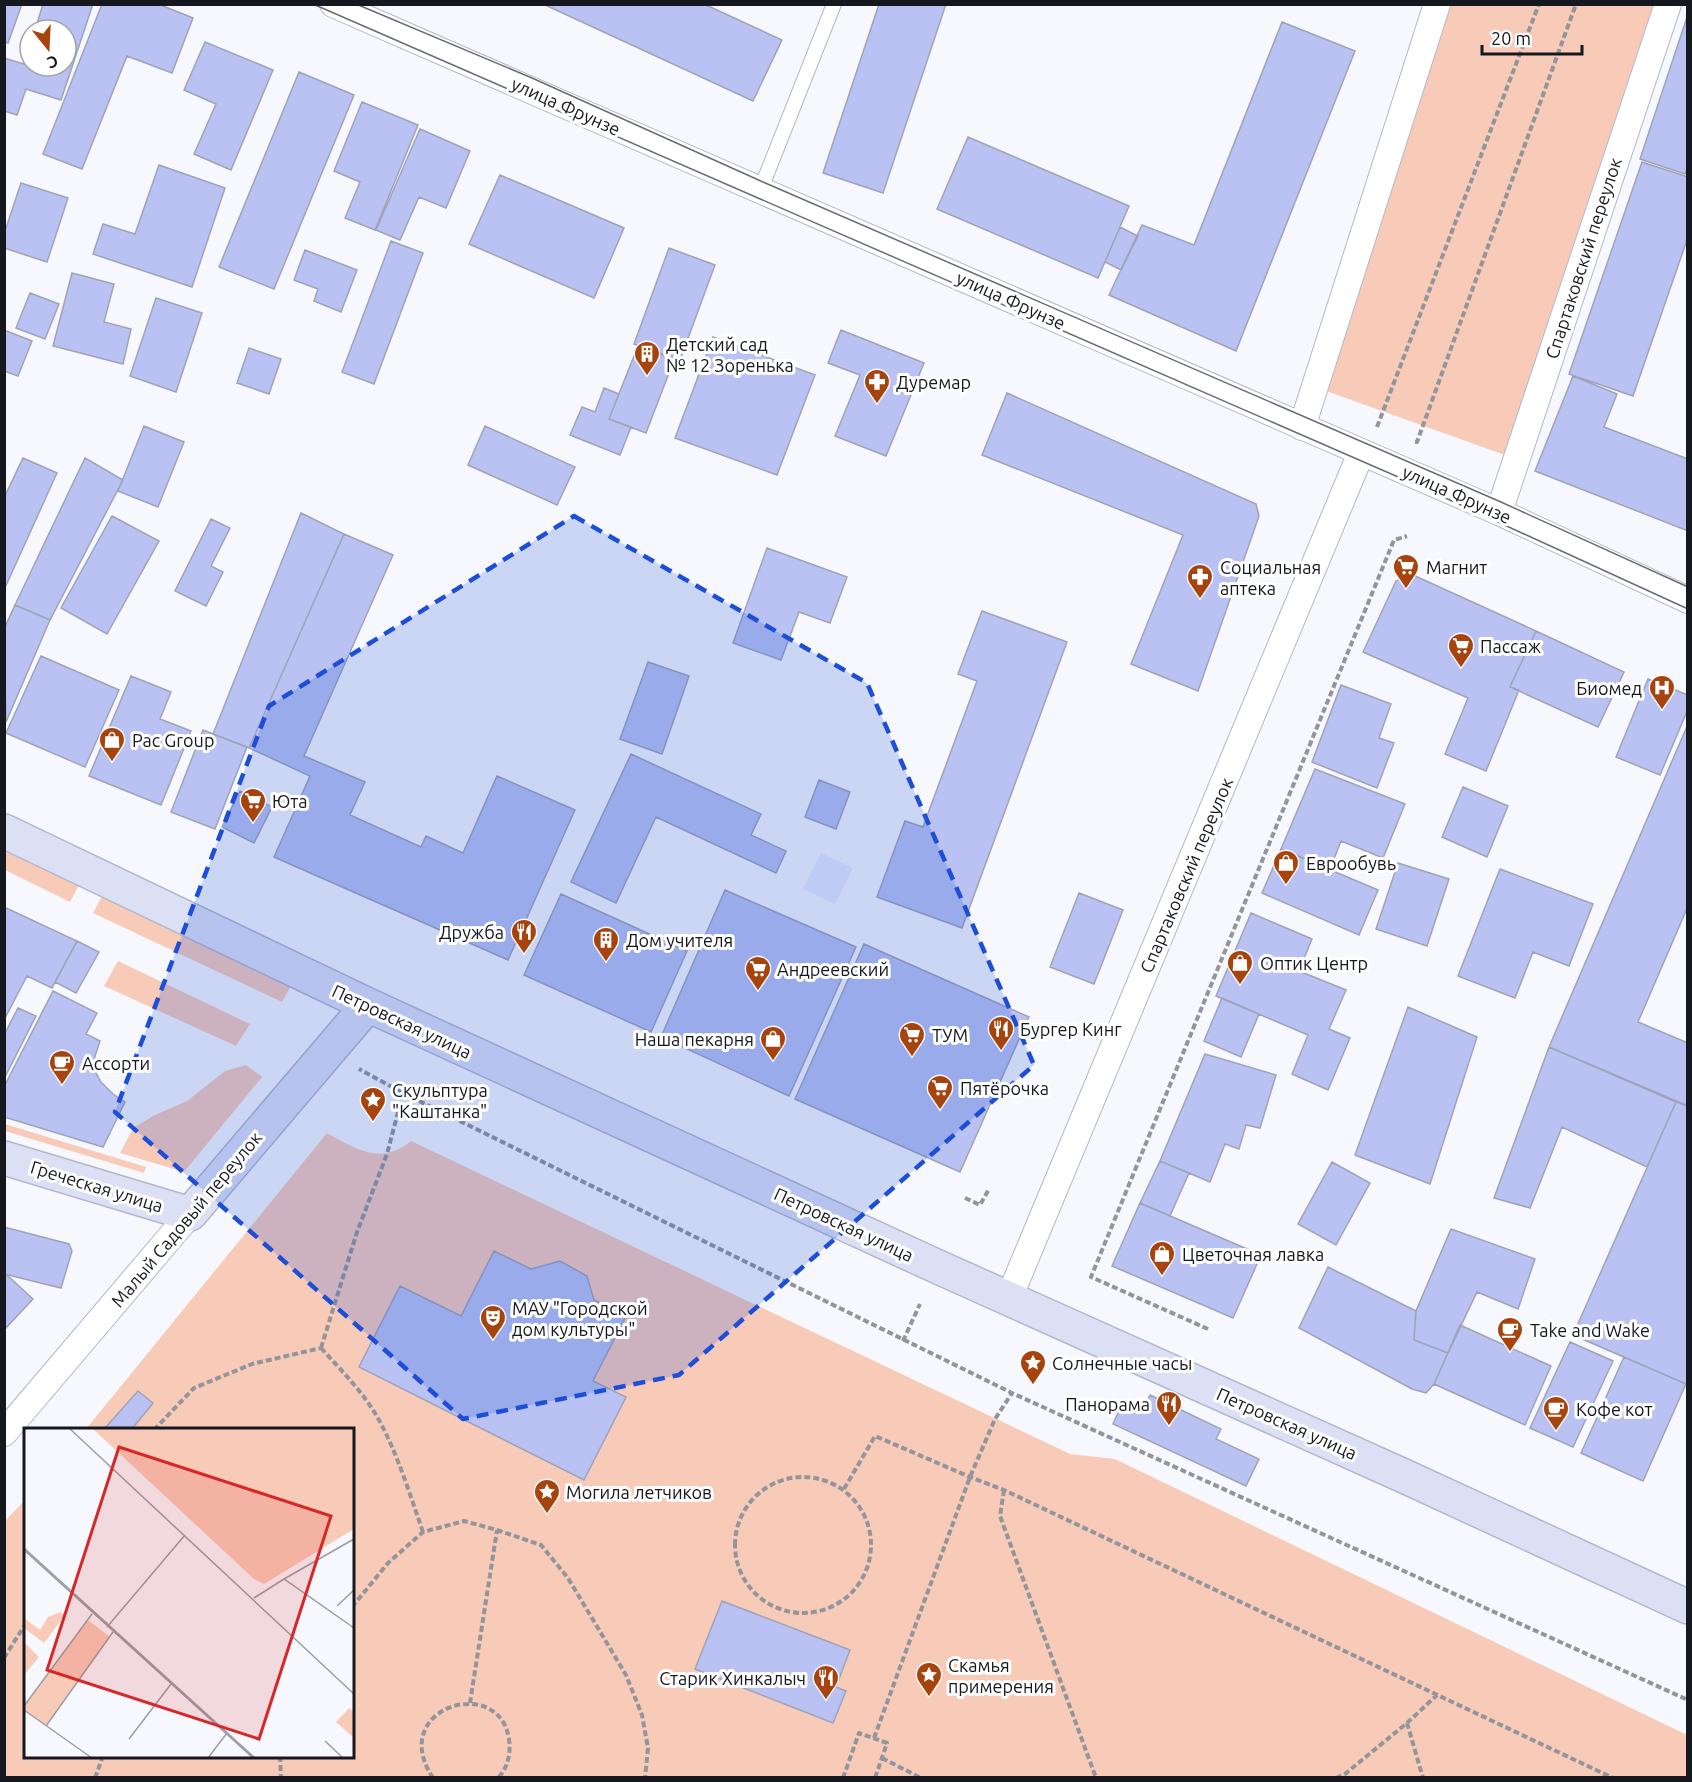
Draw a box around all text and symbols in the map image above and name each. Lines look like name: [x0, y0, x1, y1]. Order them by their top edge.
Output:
north arrow: [18, 18, 78, 78]
scale bar: [1482, 18, 1582, 56]
text: 20 m: [1491, 28, 1531, 48]
text: С: [45, 52, 60, 72]
street label: улица Фрунзе: [508, 73, 624, 139]
street label: Спартаковский переулок: [1541, 155, 1625, 361]
street label: улица Фрунзе: [953, 267, 1069, 333]
place label: Детский сад № 12 Зоренька: [666, 334, 794, 375]
building icon: Детский сад № 12 Зоренька: [632, 339, 662, 377]
pharmacy icon: Дуремар: [862, 367, 892, 405]
place label: Дуремар: [896, 372, 971, 392]
street label: улица Фрунзе: [1399, 461, 1515, 527]
supermarket icon: Магнит: [1391, 552, 1421, 590]
place label: Социальная аптека: [1220, 557, 1321, 598]
place label: Магнит: [1426, 557, 1487, 577]
pharmacy icon: Социальная аптека: [1185, 562, 1215, 600]
supermarket icon: Пассаж: [1446, 631, 1476, 669]
place label: Пассаж: [1480, 636, 1542, 656]
hospital icon: Биомед: [1647, 673, 1677, 711]
place label: Биомед: [1576, 678, 1642, 698]
shop icon: Pac Group: [97, 725, 127, 763]
place label: Pac Group: [132, 730, 214, 750]
street label: Спартаковский переулок: [1136, 774, 1236, 976]
supermarket icon: Юта: [238, 786, 268, 824]
place label: Юта: [272, 791, 308, 811]
shop icon: Еврообувь: [1271, 848, 1301, 886]
place label: Еврообувь: [1306, 853, 1396, 873]
restaurant icon: Дружба: [509, 917, 539, 955]
place label: Дружба: [439, 922, 504, 942]
building icon: Дом учителя: [591, 925, 621, 963]
place label: Дом учителя: [626, 930, 733, 950]
shop icon: Оптик Центр: [1225, 948, 1255, 986]
place label: Оптик Центр: [1260, 953, 1368, 973]
supermarket icon: Андреевский: [743, 954, 773, 992]
place label: Андреевский: [777, 959, 889, 979]
street label: Петровская улица: [329, 980, 475, 1062]
restaurant icon: Бургер Кинг: [986, 1014, 1016, 1052]
place label: Бургер Кинг: [1020, 1019, 1121, 1039]
supermarket icon: ТУМ: [897, 1020, 927, 1058]
shop icon: Наша пекарня: [758, 1024, 788, 1062]
place label: ТУМ: [932, 1025, 968, 1045]
place label: Наша пекарня: [635, 1029, 754, 1049]
cafe icon: Ассорти: [47, 1048, 77, 1086]
place label: Ассорти: [82, 1053, 150, 1073]
supermarket icon: Пятёрочка: [925, 1073, 955, 1111]
place label: Пятёрочка: [960, 1078, 1049, 1098]
place label: Скульптура "Каштанка": [392, 1080, 488, 1121]
place icon: Скульптура "Каштанка": [358, 1085, 388, 1123]
street label: Малый Садовый переулок: [107, 1127, 265, 1311]
street label: Греческая улица: [28, 1156, 166, 1216]
street label: Петровская улица: [771, 1183, 917, 1265]
shop icon: Цветочная лавка: [1147, 1239, 1177, 1277]
place label: Цветочная лавка: [1182, 1244, 1324, 1264]
place label: МАУ "Городской дом культуры": [512, 1298, 648, 1339]
theatre icon: МАУ "Городской дом культуры": [478, 1303, 508, 1341]
cafe icon: Take and Wake: [1495, 1315, 1525, 1353]
place label: Take and Wake: [1530, 1320, 1650, 1340]
place icon: Солнечные часы: [1018, 1348, 1048, 1386]
place label: Солнечные часы: [1052, 1353, 1192, 1373]
street label: Петровская улица: [1214, 1383, 1360, 1463]
restaurant icon: Панорама: [1154, 1389, 1184, 1427]
place label: Панорама: [1065, 1394, 1150, 1414]
cafe icon: Кофе кот: [1541, 1394, 1571, 1432]
place label: Кофе кот: [1576, 1399, 1652, 1419]
inset map: [24, 1428, 354, 1758]
place icon: Могила летчиков: [532, 1477, 562, 1515]
place label: Могила летчиков: [566, 1482, 712, 1502]
place label: Скамья примерения: [948, 1655, 1054, 1696]
place icon: Скамья примерения: [914, 1660, 944, 1698]
restaurant icon: Старик Хинкалыч: [811, 1663, 841, 1701]
place label: Старик Хинкалыч: [659, 1668, 806, 1688]

